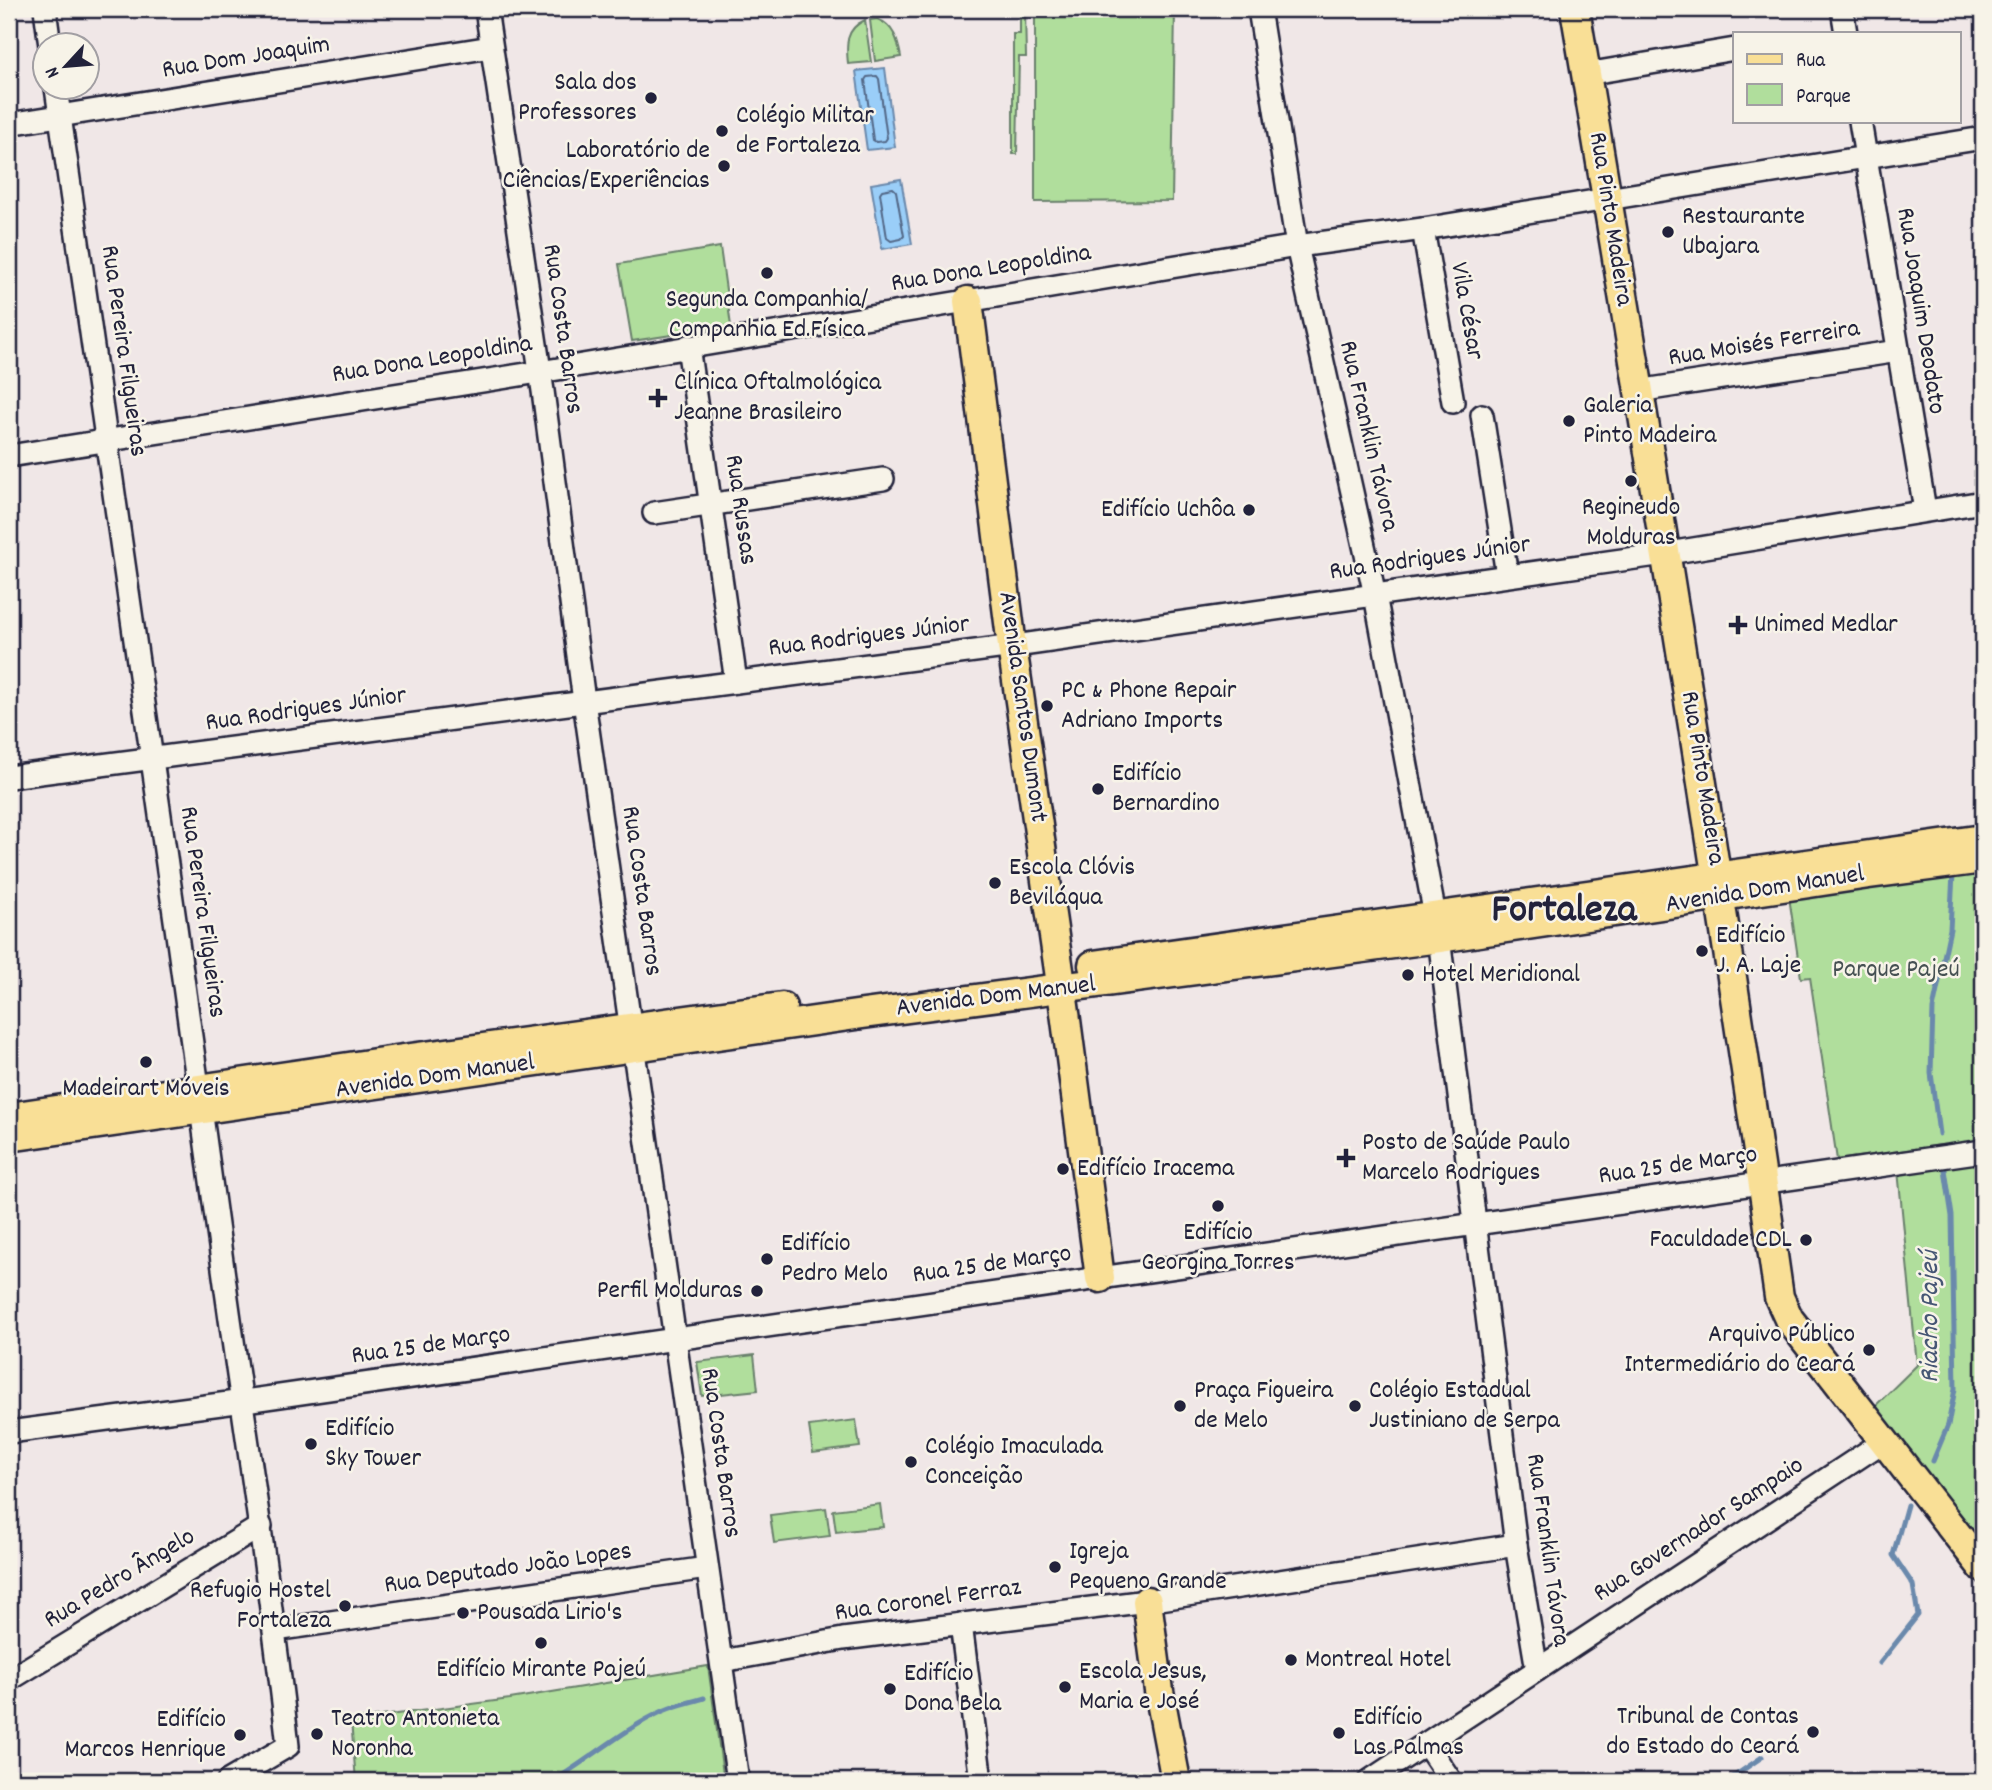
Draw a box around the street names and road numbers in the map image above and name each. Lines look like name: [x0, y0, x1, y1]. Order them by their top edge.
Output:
street label: Rua Dom Joaquim: [159, 26, 333, 90]
street label: Rua Pinto Madeira: [1578, 129, 1642, 309]
street label: Rua Joaquim Deodato: [1885, 205, 1955, 417]
street label: Rua Dona Leopoldina: [888, 235, 1094, 303]
street label: Rua Costa Barros: [532, 242, 592, 416]
street label: Rua Pereira Filgueiras: [90, 243, 156, 459]
street label: Vila César: [1439, 259, 1493, 363]
street label: Rua Moisés Ferreira: [1666, 311, 1863, 377]
street label: Rua Dona Leopoldina: [329, 326, 535, 394]
street label: Rua Franklin Távora: [1328, 337, 1408, 536]
street label: Rua Russas: [714, 453, 766, 567]
street label: Rua Rodrigues Júnior: [1327, 527, 1533, 591]
street label: Avenida Santos Dumont: [987, 589, 1057, 825]
street label: Rua Rodrigues Júnior: [766, 606, 972, 668]
street label: Rua Rodrigues Júnior: [203, 678, 409, 742]
street label: Rua Pinto Madeira: [1670, 688, 1734, 868]
street label: Rua Pereira Filgueiras: [169, 804, 235, 1020]
street label: Rua Costa Barros: [611, 804, 671, 978]
street label: Avenida Dom Manuel: [1663, 856, 1867, 924]
street label: Avenida Dom Manuel: [894, 966, 1098, 1028]
street label: Avenida Dom Manuel: [333, 1045, 537, 1109]
street label: Rua 25 de Março: [1596, 1137, 1760, 1195]
street label: Rua 25 de Março: [910, 1236, 1074, 1294]
street label: Rua 25 de Março: [349, 1317, 513, 1375]
street label: Rua Costa Barros: [690, 1366, 750, 1540]
street label: Rua Governador Sampaio: [1587, 1448, 1811, 1612]
street label: Rua Franklin Távora: [1515, 1451, 1579, 1650]
street label: Rua Pedro Ângelo: [37, 1519, 203, 1639]
street label: Rua Deputado João Lopes: [382, 1533, 634, 1605]
street label: Rua Coronel Ferraz: [833, 1570, 1024, 1632]

